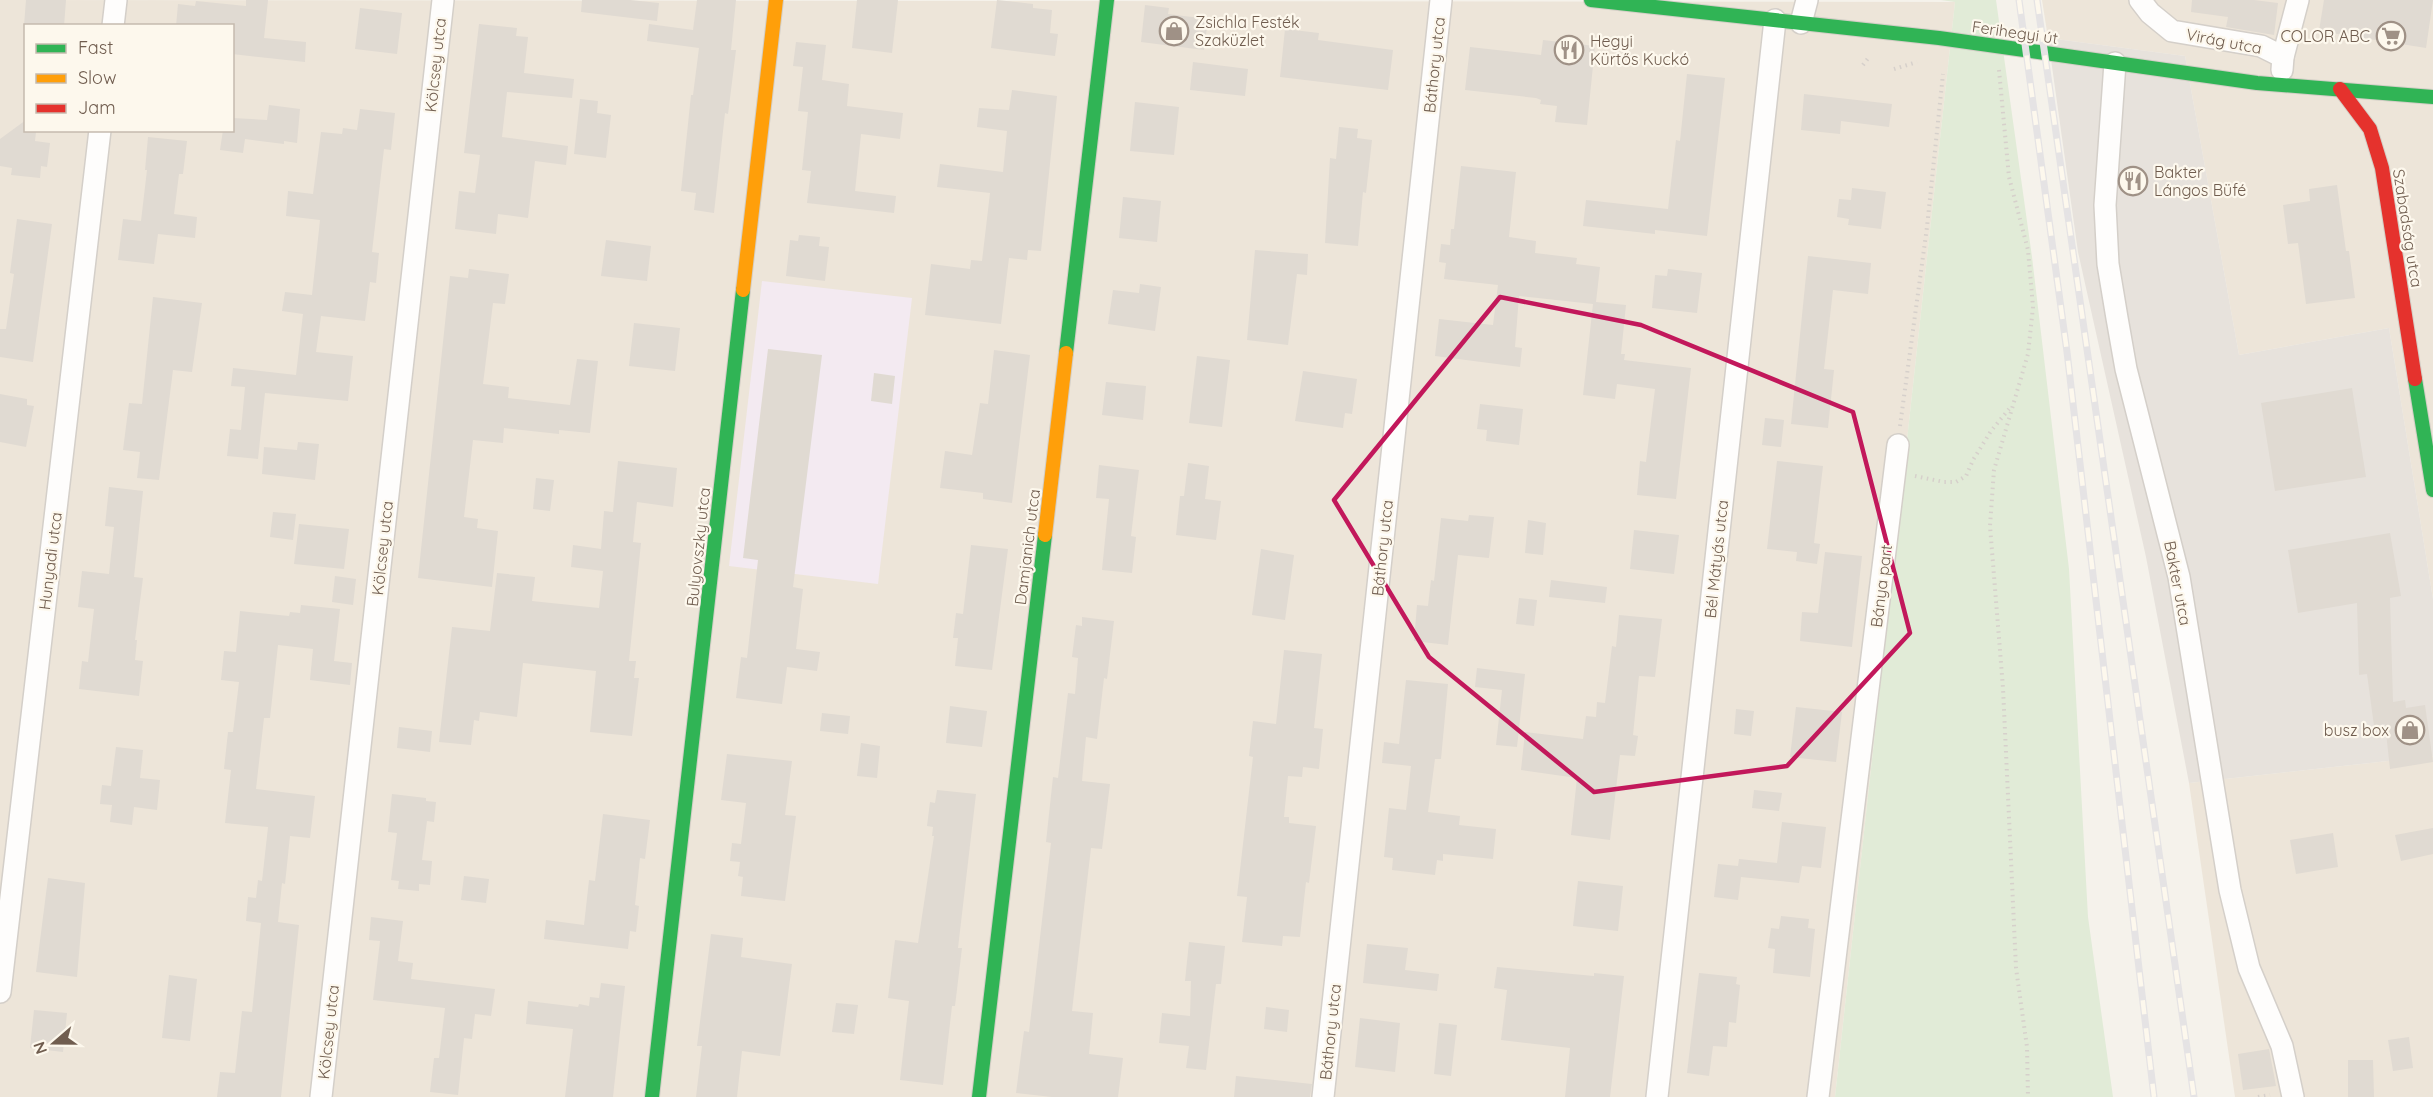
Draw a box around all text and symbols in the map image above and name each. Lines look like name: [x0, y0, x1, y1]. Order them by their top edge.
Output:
place label: Zsichla Festék Szaküzlet: [1195, 12, 1300, 50]
shop icon: Zsichla Festék Szaküzlet: [1158, 15, 1190, 47]
street label: Báthory utca: [1419, 16, 1449, 114]
street label: Ferihegyi út: [1971, 16, 2059, 48]
street label: Kölcsey utca: [420, 17, 450, 113]
supermarket icon: COLOR ABC: [2375, 20, 2407, 52]
legend: [24, 24, 234, 132]
street label: Virág utca: [2185, 24, 2263, 58]
place label: COLOR ABC: [2280, 26, 2370, 46]
place label: Hegyi Kürtős Kuckó: [1590, 31, 1689, 69]
restaurant icon: Hegyi Kürtős Kuckó: [1553, 34, 1585, 66]
text: Fast: [78, 36, 113, 59]
text: Slow: [78, 66, 116, 89]
text: Jam: [78, 96, 116, 119]
place label: Bakter Lángos Büfé: [2154, 162, 2246, 200]
restaurant icon: Bakter Lángos Büfé: [2117, 165, 2149, 197]
street label: Szabadság utca: [2389, 167, 2427, 289]
street label: Bulyovszky utca: [682, 487, 714, 607]
street label: Damjanich utca: [1010, 488, 1044, 606]
street label: Báthory utca: [1367, 499, 1397, 597]
street label: Bél Mátyás utca: [1700, 499, 1732, 619]
street label: Kölcsey utca: [367, 500, 397, 596]
street label: Hunyadi utca: [34, 511, 66, 611]
street label: Bakter utca: [2160, 539, 2196, 627]
street label: Bánya part: [1866, 543, 1896, 629]
shop icon: busz box: [2394, 714, 2426, 746]
place label: busz box: [2324, 720, 2389, 740]
street label: Báthory utca: [1315, 983, 1345, 1081]
street label: Kölcsey utca: [313, 984, 343, 1080]
north arrow: [24, 1013, 84, 1073]
text: N: [28, 1039, 51, 1057]

